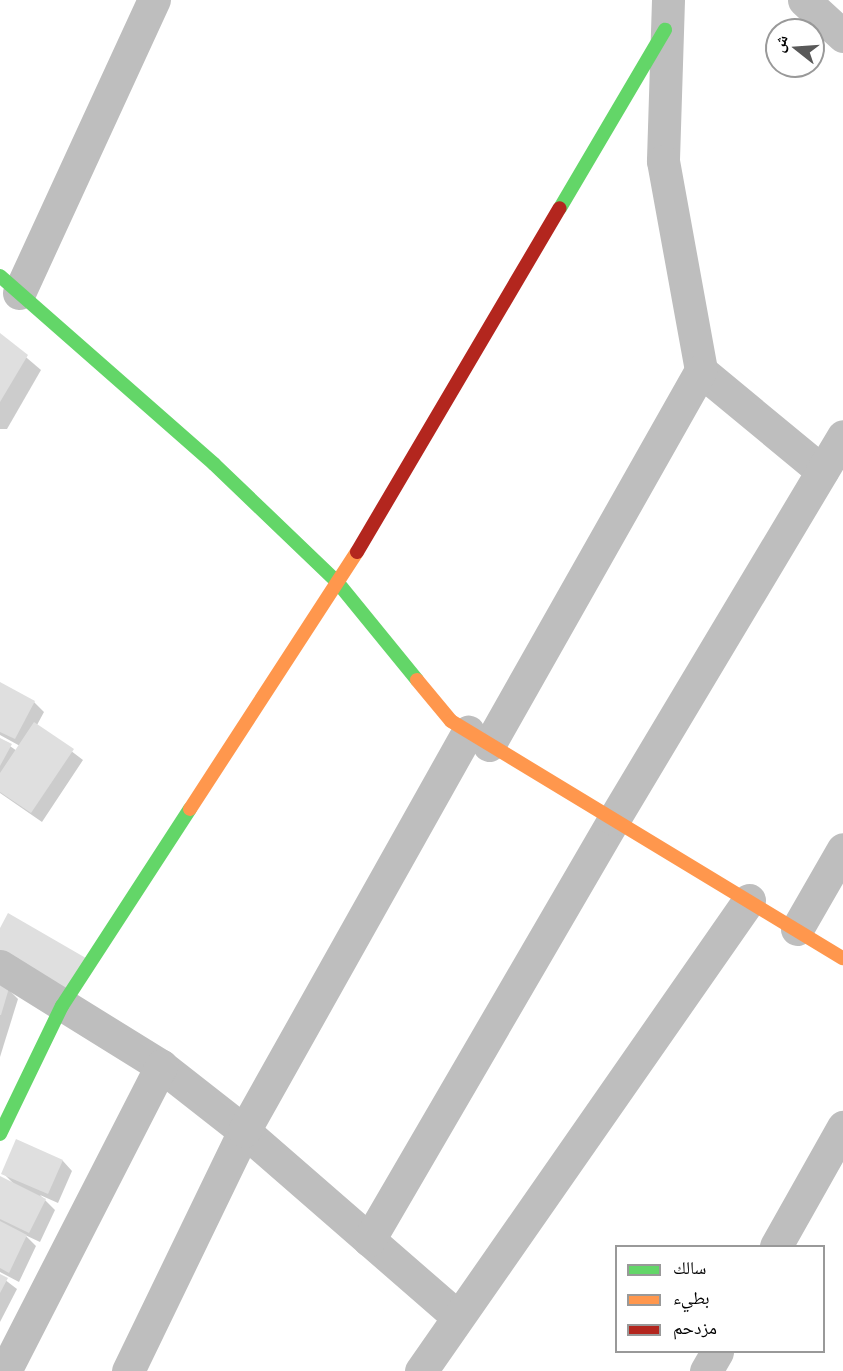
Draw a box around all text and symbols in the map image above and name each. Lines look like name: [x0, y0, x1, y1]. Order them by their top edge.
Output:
north arrow: [765, 18, 825, 78]
text: ش: [768, 32, 792, 54]
legend: [615, 1245, 825, 1353]
text: سالك: [673, 1256, 706, 1279]
text: بطيء: [673, 1286, 710, 1309]
text: مزدحم: [673, 1316, 717, 1339]

